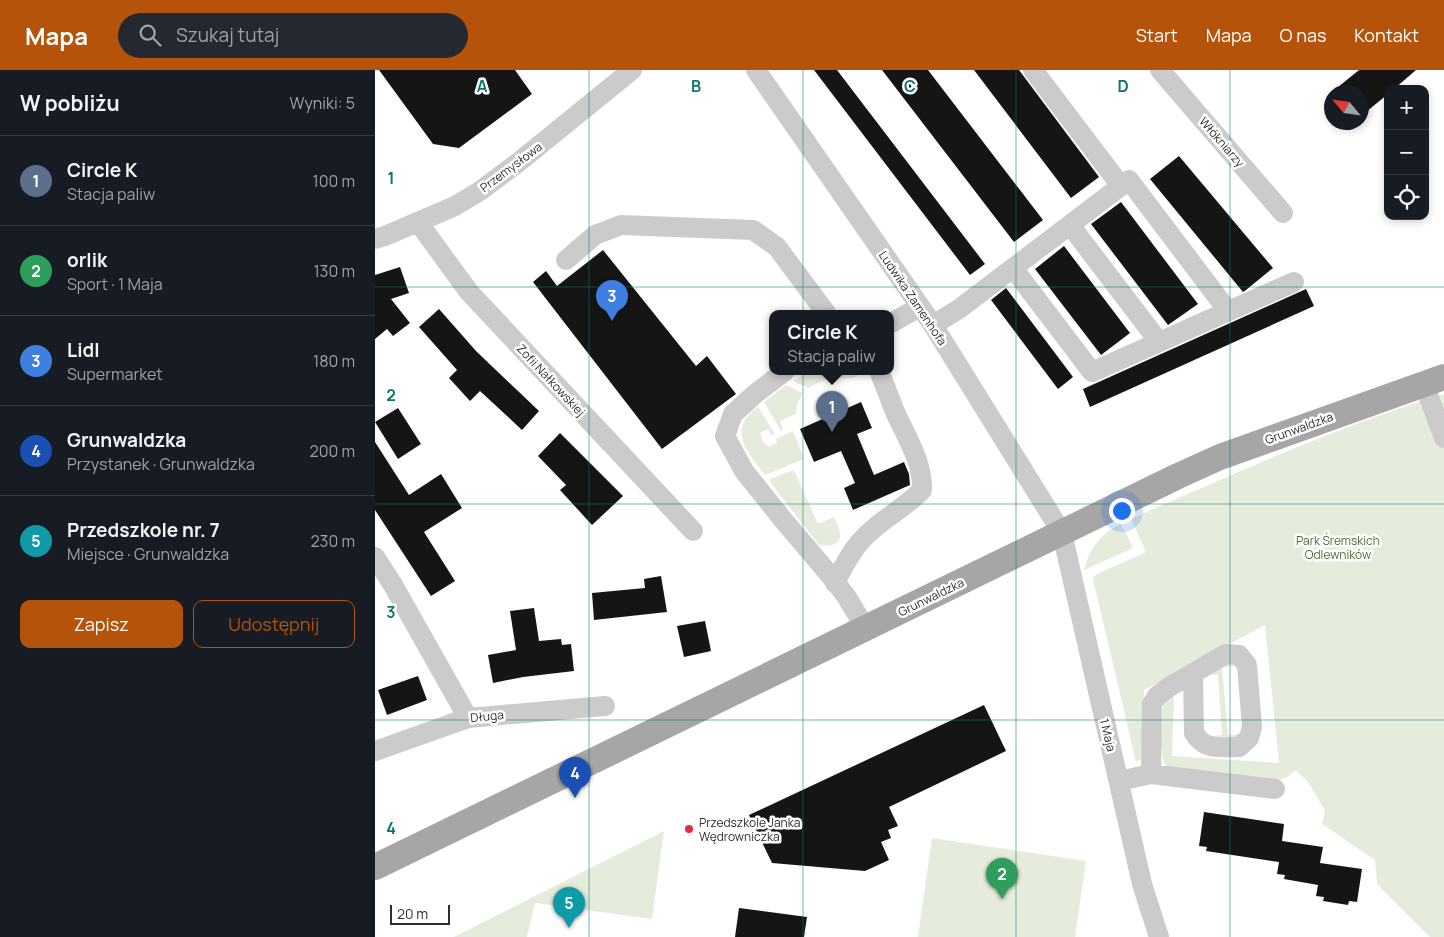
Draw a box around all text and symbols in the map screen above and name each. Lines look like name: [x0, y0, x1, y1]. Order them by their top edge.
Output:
search box: [118, 13, 468, 58]
text: Mapa: [25, 19, 88, 52]
icon: search: [136, 21, 164, 49]
text: Szukaj tutaj: [176, 22, 279, 48]
text: Start: [1136, 23, 1178, 47]
text: Mapa: [1206, 23, 1252, 47]
text: O nas: [1280, 23, 1326, 47]
text: Kontakt: [1354, 23, 1419, 47]
text: A: [477, 75, 488, 97]
text: B: [691, 75, 701, 97]
text: C: [904, 75, 916, 97]
text: D: [1117, 75, 1129, 97]
north arrow: [1324, 85, 1369, 130]
map controls: [1384, 85, 1429, 220]
button: +: [1384, 85, 1429, 130]
text: W pobliżu: [20, 89, 120, 117]
text: Wyniki: 5: [289, 92, 355, 114]
street label: Włókniarzy: [1195, 113, 1249, 171]
button: −: [1384, 130, 1429, 175]
street label: Przemysłowa: [477, 138, 545, 196]
text: Circle K: [67, 157, 137, 183]
text: 1: [387, 167, 395, 189]
text: 1: [32, 170, 40, 192]
text: 100 m: [312, 170, 355, 192]
button: locate: [1384, 175, 1429, 220]
text: Stacja paliw: [67, 183, 155, 205]
text: orlik: [67, 247, 107, 273]
street label: Ludwika Zamenhofa: [875, 247, 951, 349]
text: 2: [31, 260, 41, 282]
text: 130 m: [313, 260, 355, 282]
text: Sport · 1 Maja: [67, 273, 163, 295]
pin: 3: [596, 280, 628, 321]
popup: [769, 310, 894, 375]
text: Circle K: [787, 319, 858, 345]
text: Lidl: [67, 337, 100, 363]
street label: Zofii Nałkowskiej: [513, 340, 589, 420]
text: Stacja paliw: [787, 345, 876, 367]
text: 3: [31, 350, 41, 372]
text: 180 m: [313, 350, 355, 372]
text: Supermarket: [67, 363, 163, 385]
text: 2: [386, 384, 396, 406]
pin: 1: [816, 391, 848, 432]
street label: Grunwaldzka: [1263, 408, 1335, 448]
text: Grunwaldzka: [67, 427, 186, 453]
text: 4: [31, 440, 41, 462]
text: 200 m: [310, 440, 355, 462]
text: Przystanek · Grunwaldzka: [67, 453, 255, 475]
your location: [1109, 498, 1135, 524]
text: Przedszkole nr. 7: [67, 517, 220, 543]
text: 5: [31, 530, 41, 552]
text: 230 m: [311, 530, 355, 552]
park label: Park Śremskich Odlewników: [1296, 532, 1380, 563]
text: Miejsce · Grunwaldzka: [67, 543, 229, 565]
street label: Grunwaldzka: [895, 574, 967, 620]
button: Zapisz: [20, 600, 183, 648]
button: Udostępnij: [193, 600, 355, 648]
text: 3: [386, 601, 396, 623]
street label: Długa: [469, 706, 505, 726]
street label: 1 Maja: [1096, 717, 1120, 753]
pin: 4: [559, 757, 591, 798]
place label: Przedszkole Janka Wędrowniczka: [699, 814, 800, 845]
text: 4: [386, 817, 396, 839]
marker: Przedszkole Janka Wędrowniczka: [683, 823, 695, 835]
pin: 2: [986, 858, 1018, 899]
pin: 5: [553, 887, 585, 928]
scale bar: [390, 902, 450, 925]
text: 20 m: [397, 904, 428, 923]

